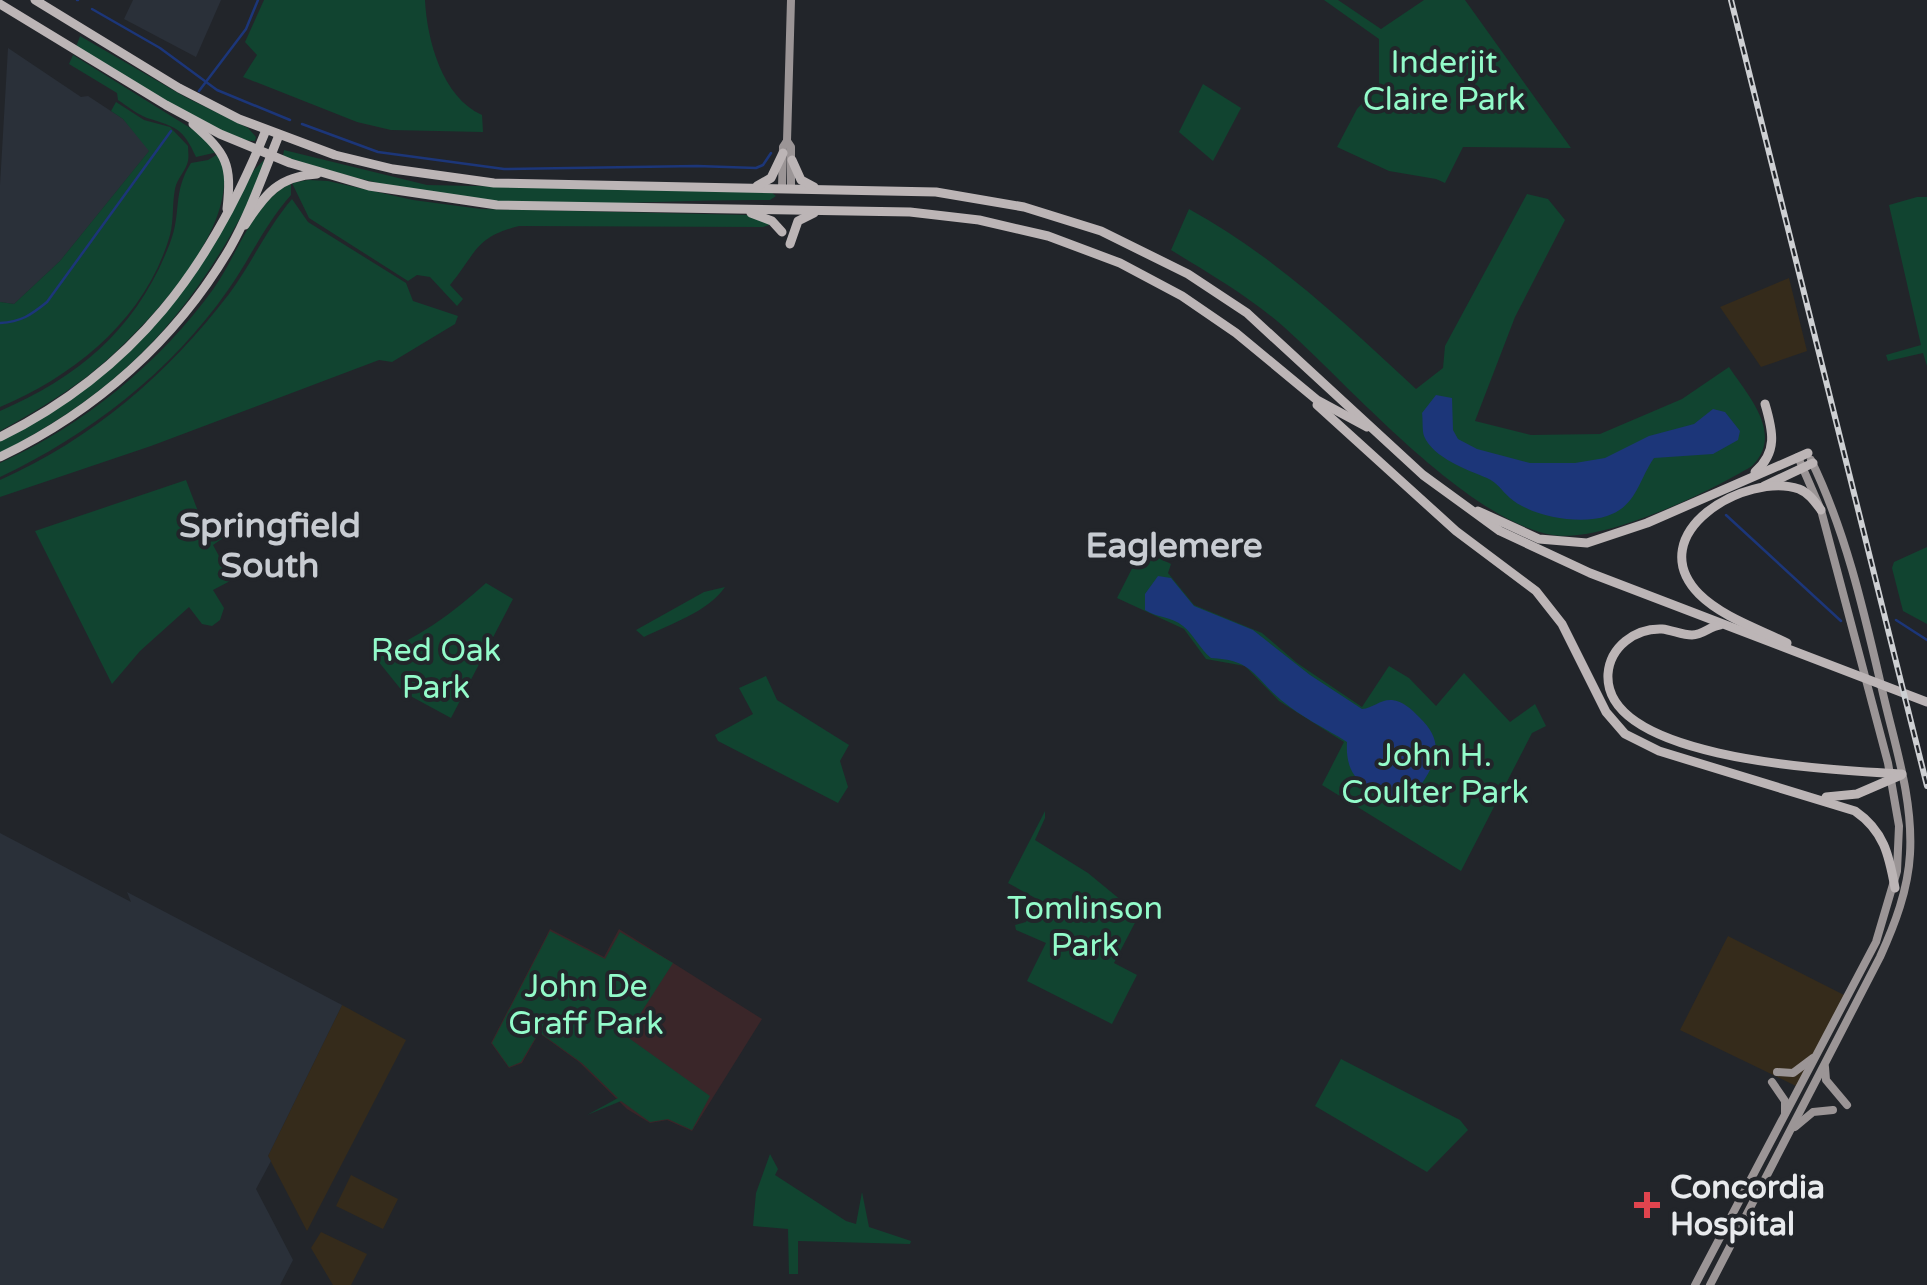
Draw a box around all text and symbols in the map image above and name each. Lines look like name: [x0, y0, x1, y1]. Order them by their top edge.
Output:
park label: Inderjit Claire Park: [1363, 44, 1525, 119]
district label: Springfield South: [179, 505, 361, 587]
district label: Eaglemere: [1086, 525, 1263, 567]
park label: Red Oak Park: [371, 632, 501, 707]
park label: John H. Coulter Park: [1341, 737, 1529, 812]
park label: Tomlinson Park: [1007, 890, 1163, 965]
park label: John De Graff Park: [508, 968, 664, 1043]
place label: Concordia Hospital: [1670, 1169, 1825, 1244]
marker: Concordia Hospital: [1634, 1192, 1660, 1218]

